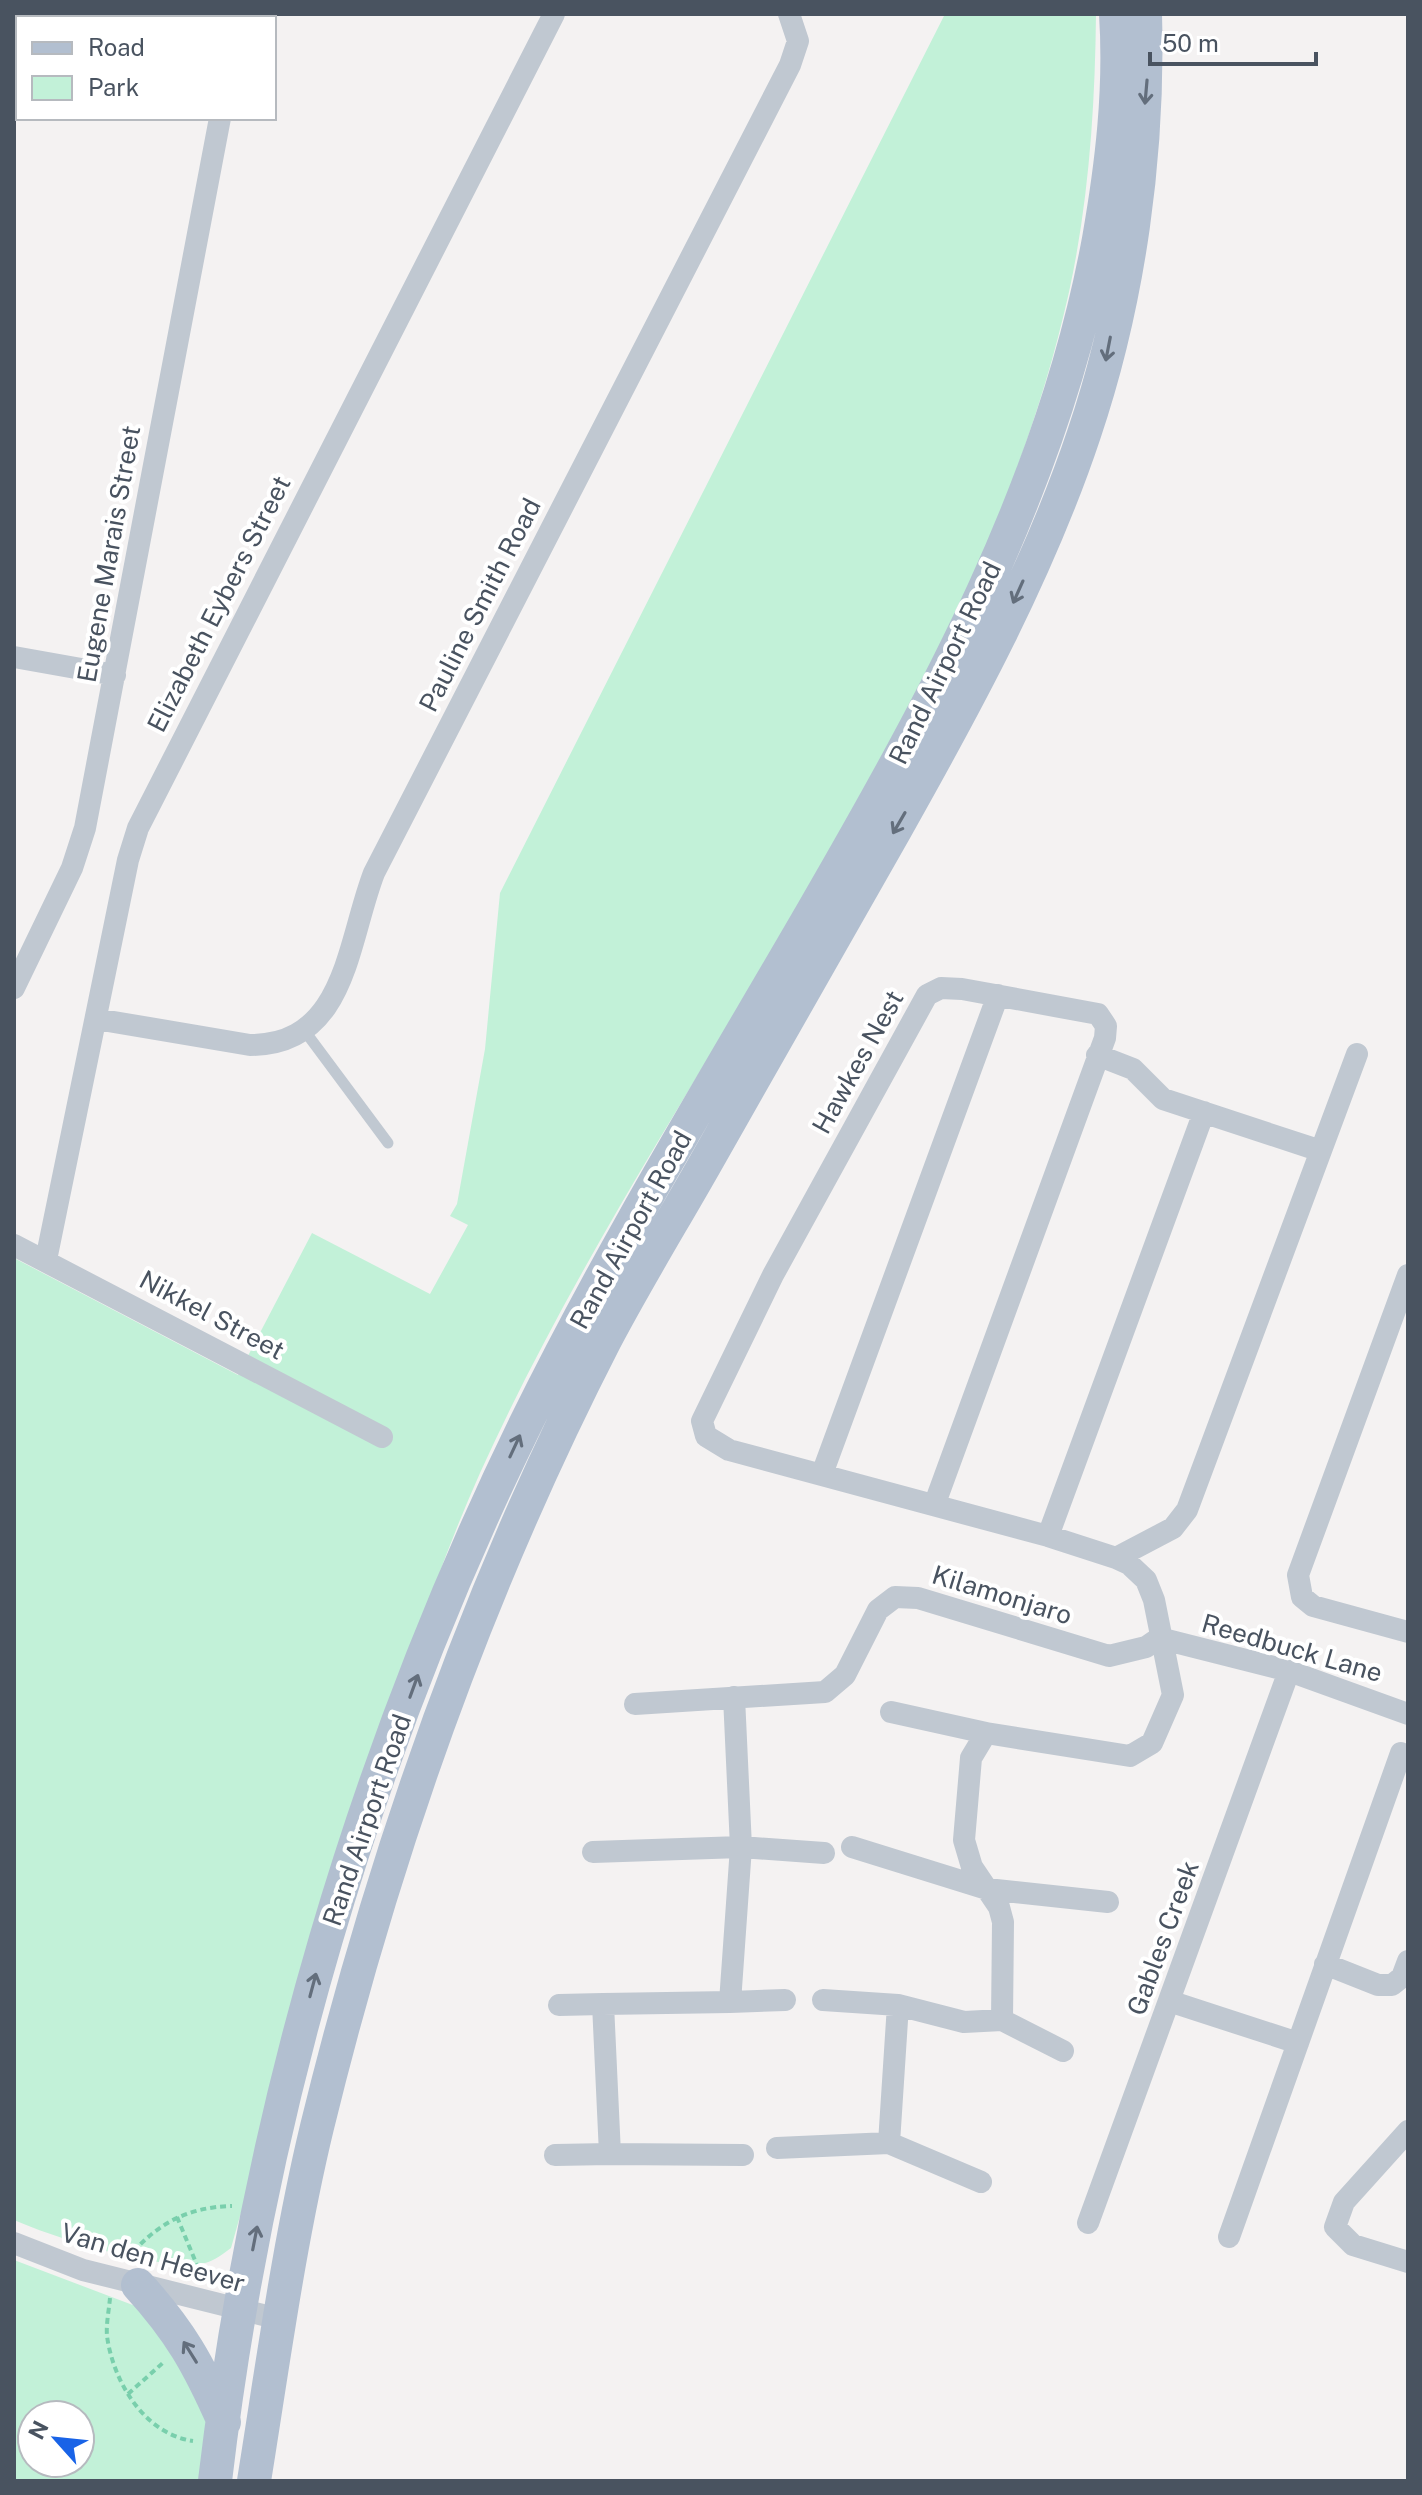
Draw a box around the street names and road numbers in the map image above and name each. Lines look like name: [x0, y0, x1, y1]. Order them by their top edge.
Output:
street label: Eugene Marais Street: [71, 423, 146, 685]
street label: Elizabeth Eybers Street: [140, 471, 297, 737]
street label: Pauline Smith Road: [412, 493, 547, 717]
street label: Rand Airport Road: [882, 556, 1007, 769]
street label: Hawkes Nest: [805, 985, 910, 1139]
street label: Rand Airport Road: [563, 1125, 698, 1334]
street label: Nikkel Street: [134, 1263, 290, 1366]
street label: Kilamonjaro: [929, 1559, 1076, 1630]
street label: Reedbuck Lane: [1198, 1607, 1386, 1688]
street label: Rand Airport Road: [316, 1710, 417, 1930]
street label: Gables Creek: [1120, 1856, 1205, 2019]
street label: Van den Heever: [58, 2216, 249, 2299]

